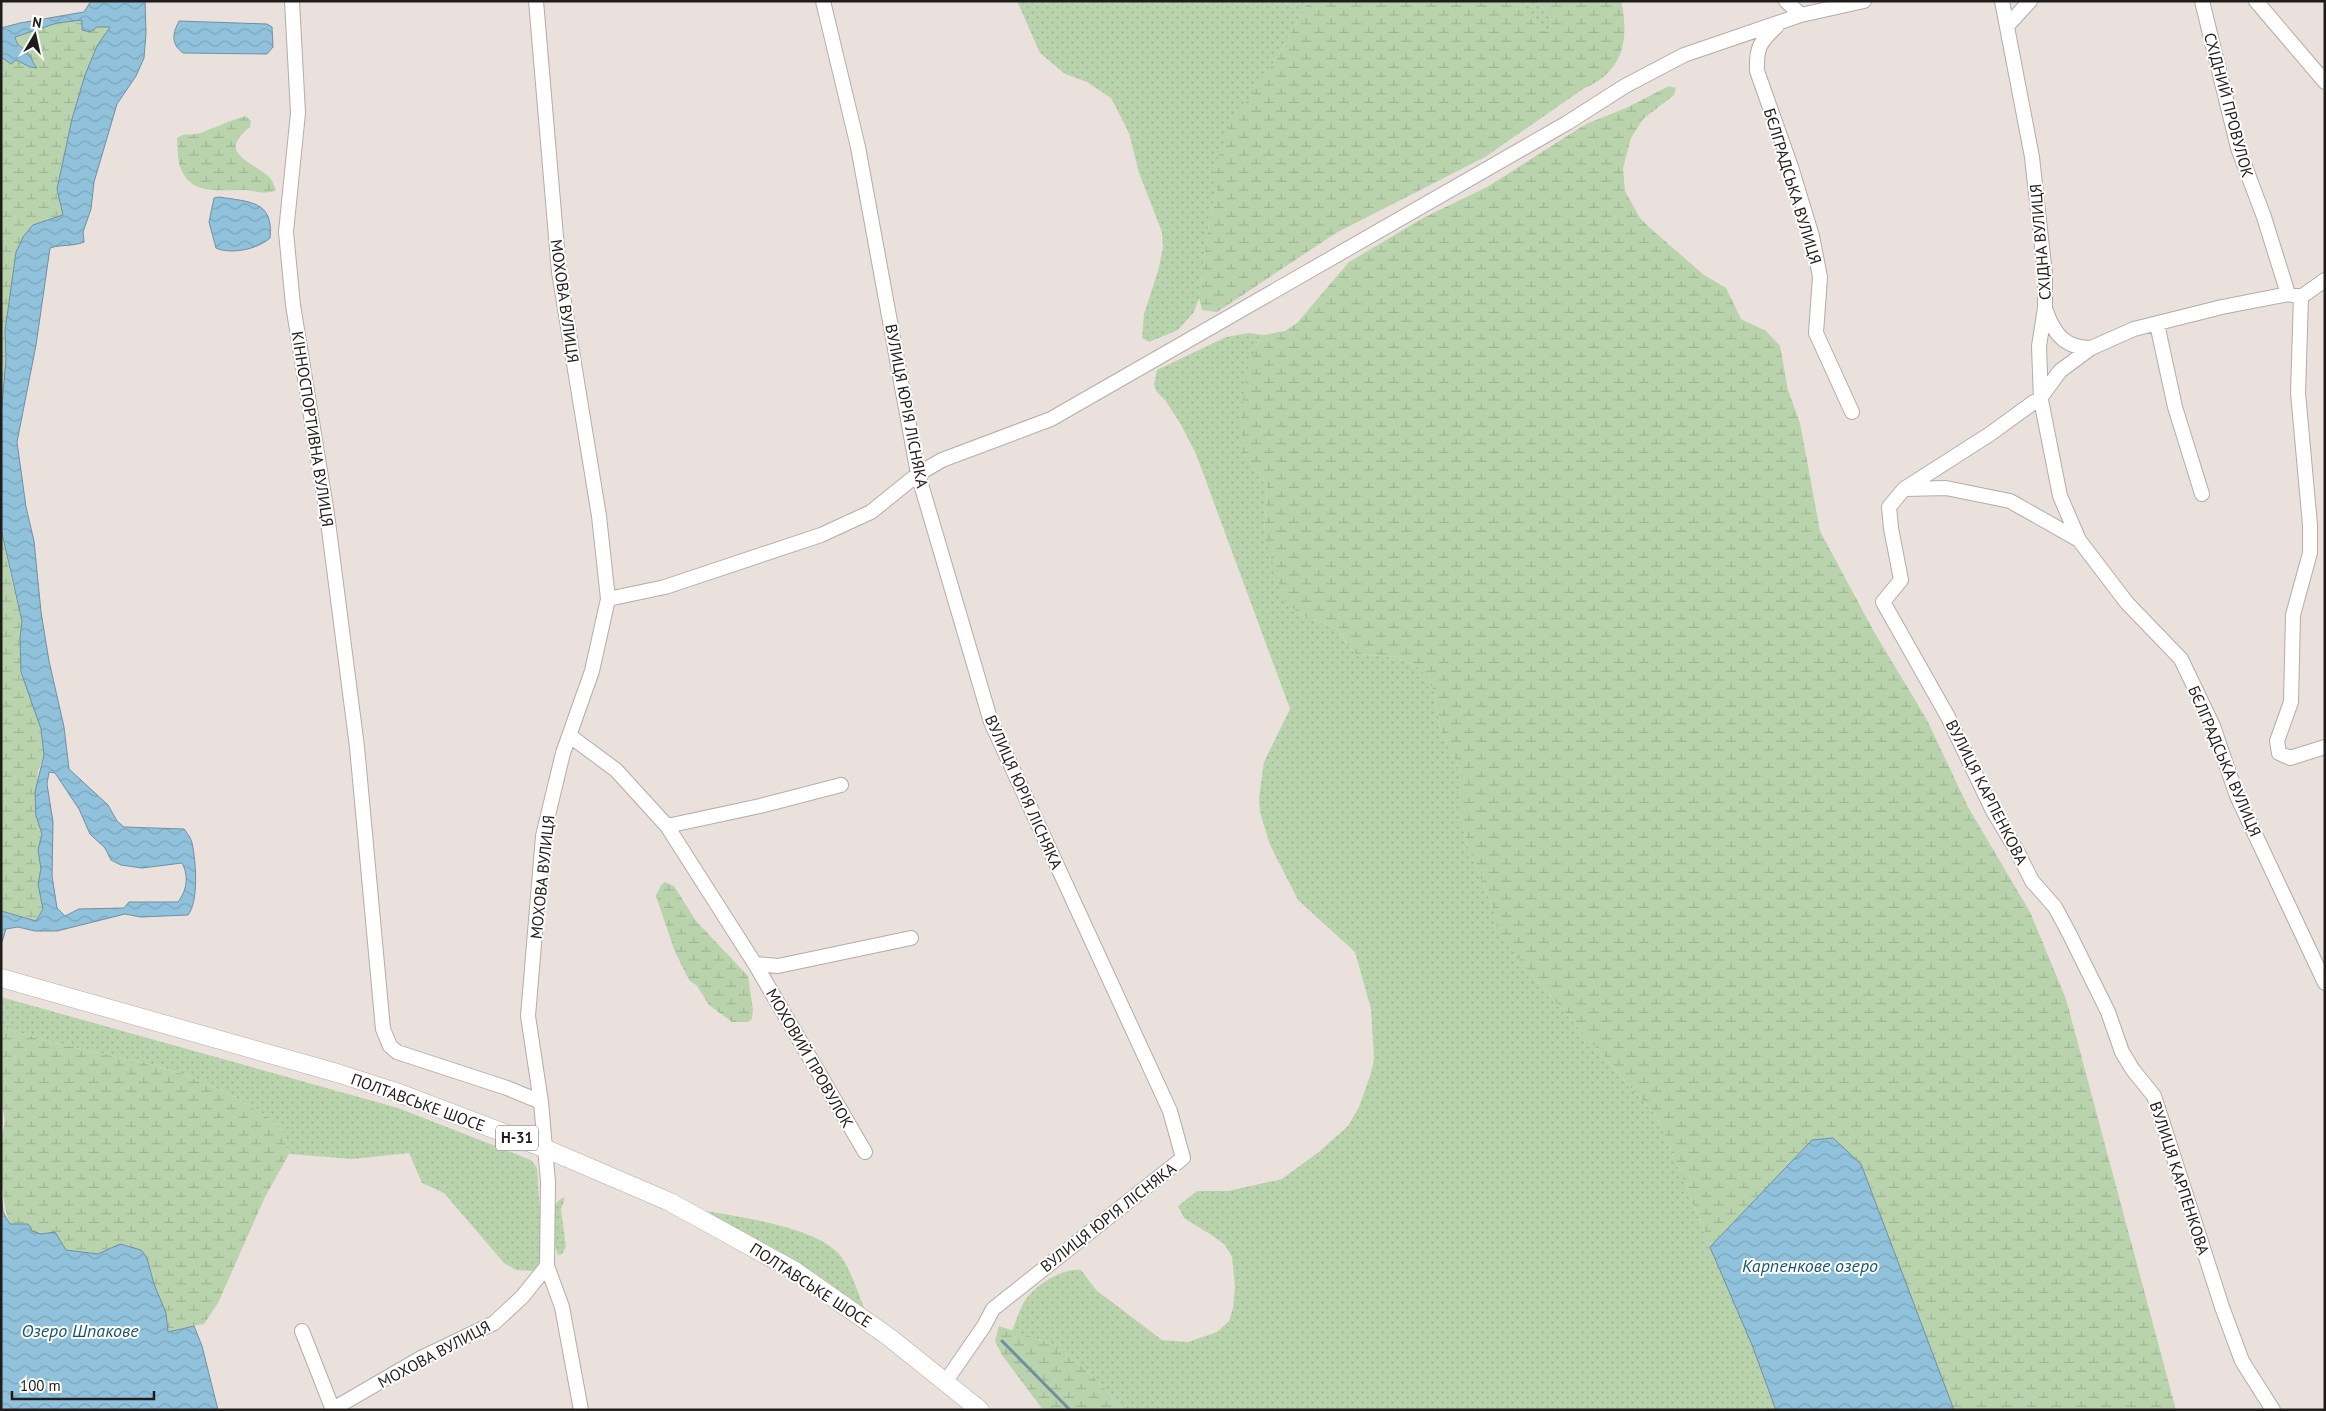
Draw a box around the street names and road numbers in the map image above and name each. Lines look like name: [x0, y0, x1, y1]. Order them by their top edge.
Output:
street label: СХІДНИЙ ПРОВУЛОК: [2200, 30, 2258, 180]
street label: БЄЛГРАДСЬКА ВУЛИЦЯ: [1760, 106, 1826, 266]
street label: СХІДНА ВУЛИЦЯ: [2025, 183, 2055, 301]
street label: МОХОВА ВУЛИЦЯ: [546, 238, 584, 364]
street label: ВУЛИЦЯ ЮРІЯ ЛІСНЯКА: [881, 322, 933, 490]
street label: КІННОСПОРТИВНА ВУЛИЦЯ: [288, 330, 338, 528]
street label: БЄЛГРАДСЬКА ВУЛИЦЯ: [2184, 682, 2266, 840]
street label: ВУЛИЦЯ ЮРІЯ ЛІСНЯКА: [981, 712, 1067, 873]
street label: ВУЛИЦЯ КАРПЕНКОВА: [1942, 716, 2033, 868]
street label: МОХОВА ВУЛИЦЯ: [526, 814, 558, 940]
street label: МОХОВИЙ ПРОВУЛОК: [762, 985, 858, 1131]
street label: ПОЛТАВСЬКЕ ШОСЕ: [348, 1068, 488, 1136]
street label: ВУЛИЦЯ КАРПЕНКОВА: [2146, 1099, 2214, 1258]
road number: Н-31: [496, 1126, 538, 1150]
street label: ВУЛИЦЯ ЮРІЯ ЛІСНЯКА: [1036, 1157, 1180, 1276]
street label: ПОЛТАВСЬКЕ ШОСЕ: [746, 1238, 876, 1332]
street label: МОХОВА ВУЛИЦЯ: [374, 1316, 494, 1392]

